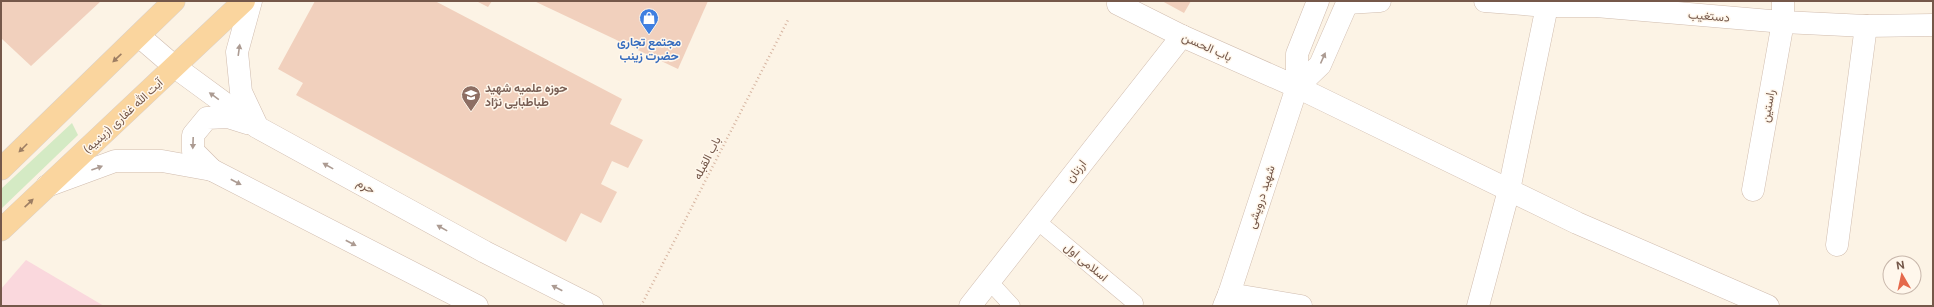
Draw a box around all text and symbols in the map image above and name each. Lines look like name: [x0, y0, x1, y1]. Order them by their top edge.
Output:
shop icon: مجتمع تجاری حضرت زینب: [638, 7, 660, 35]
street label: دستغیب: [1688, 7, 1731, 25]
street label: باب الحسن: [1179, 30, 1234, 65]
place label: مجتمع تجاری حضرت زینب: [617, 35, 682, 64]
one-way arrow: [236, 43, 242, 56]
one-way arrow: [1320, 52, 1326, 64]
one-way arrow: [112, 53, 121, 62]
street label: آیت الله غفاری (زینبیه): [80, 75, 167, 157]
place label: حوزه علمیه شهید طباطبایی نژاد: [485, 81, 567, 110]
school or university icon: حوزه علمیه شهید طباطبایی نژاد: [460, 84, 482, 112]
street label: راستین: [1758, 88, 1779, 124]
one-way arrow: [209, 91, 220, 100]
street label: باب القبله: [690, 134, 724, 182]
one-way arrow: [190, 137, 196, 150]
one-way arrow: [18, 143, 28, 153]
street label: ارزنان: [1063, 157, 1090, 186]
one-way arrow: [322, 162, 334, 169]
one-way arrow: [92, 164, 104, 170]
street label: شهید درویشی: [1244, 164, 1279, 231]
street label: حرم: [354, 175, 378, 198]
one-way arrow: [230, 179, 242, 186]
one-way arrow: [25, 199, 34, 208]
one-way arrow: [436, 225, 448, 232]
one-way arrow: [345, 239, 357, 246]
street label: اسلامی اول: [1061, 240, 1111, 285]
north arrow: [1882, 255, 1922, 295]
text: N: [1895, 259, 1906, 272]
one-way arrow: [551, 285, 563, 292]

